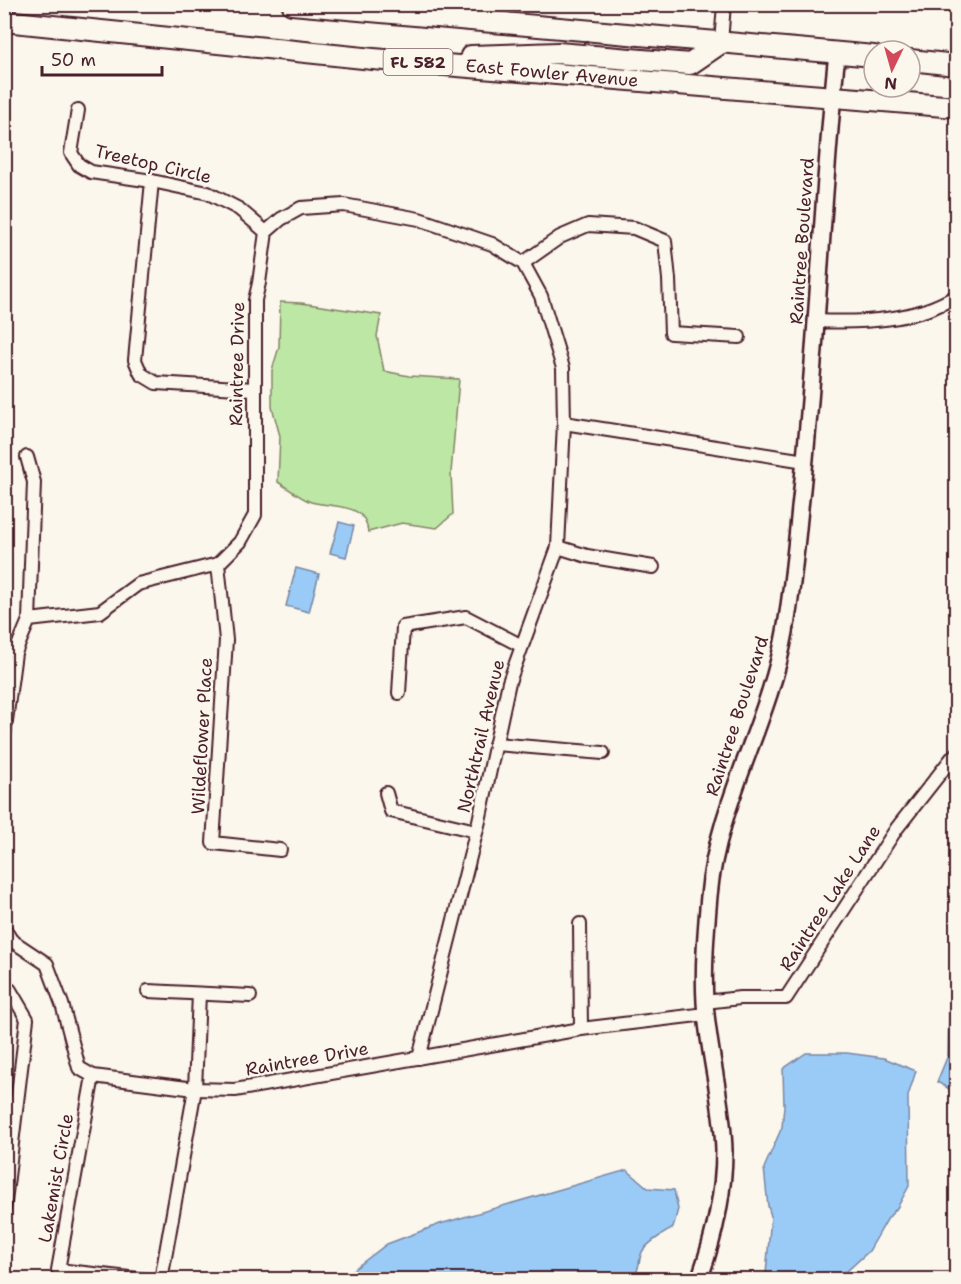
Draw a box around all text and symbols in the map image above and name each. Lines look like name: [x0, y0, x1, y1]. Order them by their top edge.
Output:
scale bar: [42, 39, 162, 77]
north arrow: [862, 39, 922, 99]
text: 50 m: [51, 48, 96, 72]
road number: FL 582: [384, 49, 452, 75]
street label: East Fowler Avenue: [464, 53, 640, 93]
text: N: [884, 72, 898, 94]
street label: Treetop Circle: [92, 139, 214, 189]
street label: Raintree Boulevard: [784, 157, 820, 325]
street label: Raintree Drive: [224, 302, 250, 426]
street label: Raintree Boulevard: [700, 633, 774, 799]
street label: Wildeflower Place: [186, 657, 218, 815]
street label: Northtrail Avenue: [452, 657, 510, 815]
street label: Raintree Lake Lane: [774, 821, 886, 975]
street label: Raintree Drive: [244, 1036, 370, 1082]
street label: Lakemist Circle: [33, 1112, 79, 1244]

